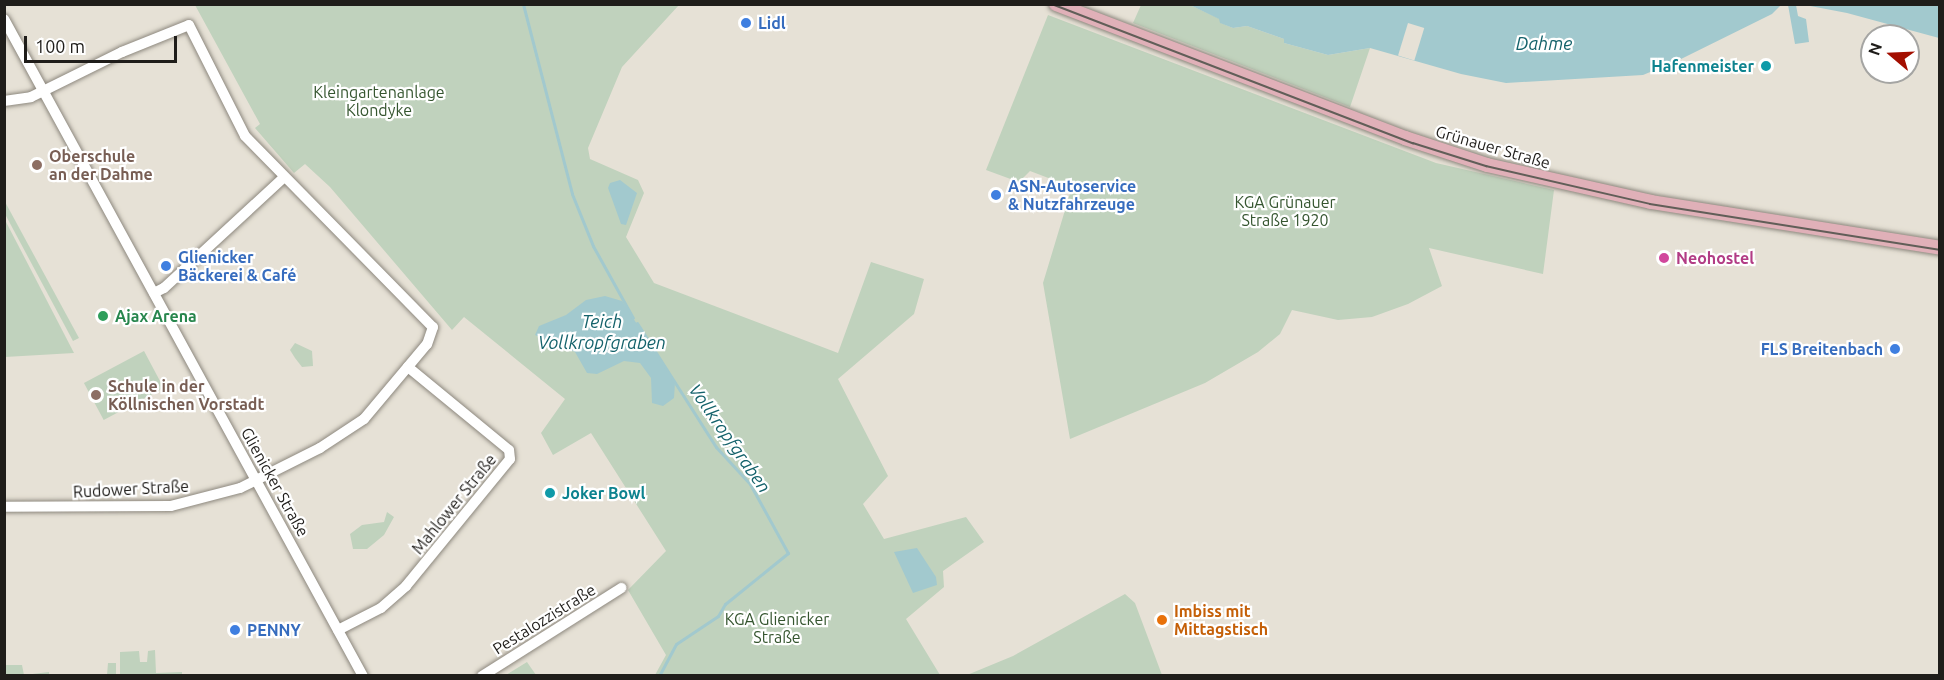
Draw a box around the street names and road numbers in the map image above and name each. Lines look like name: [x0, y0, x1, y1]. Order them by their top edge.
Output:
street label: Grünauer Straße: [1434, 121, 1552, 173]
street label: Glienicker Straße: [237, 424, 313, 540]
street label: Mahlower Straße: [408, 450, 500, 558]
street label: Rudower Straße: [72, 476, 190, 502]
street label: Pestalozzistraße: [489, 580, 599, 658]

